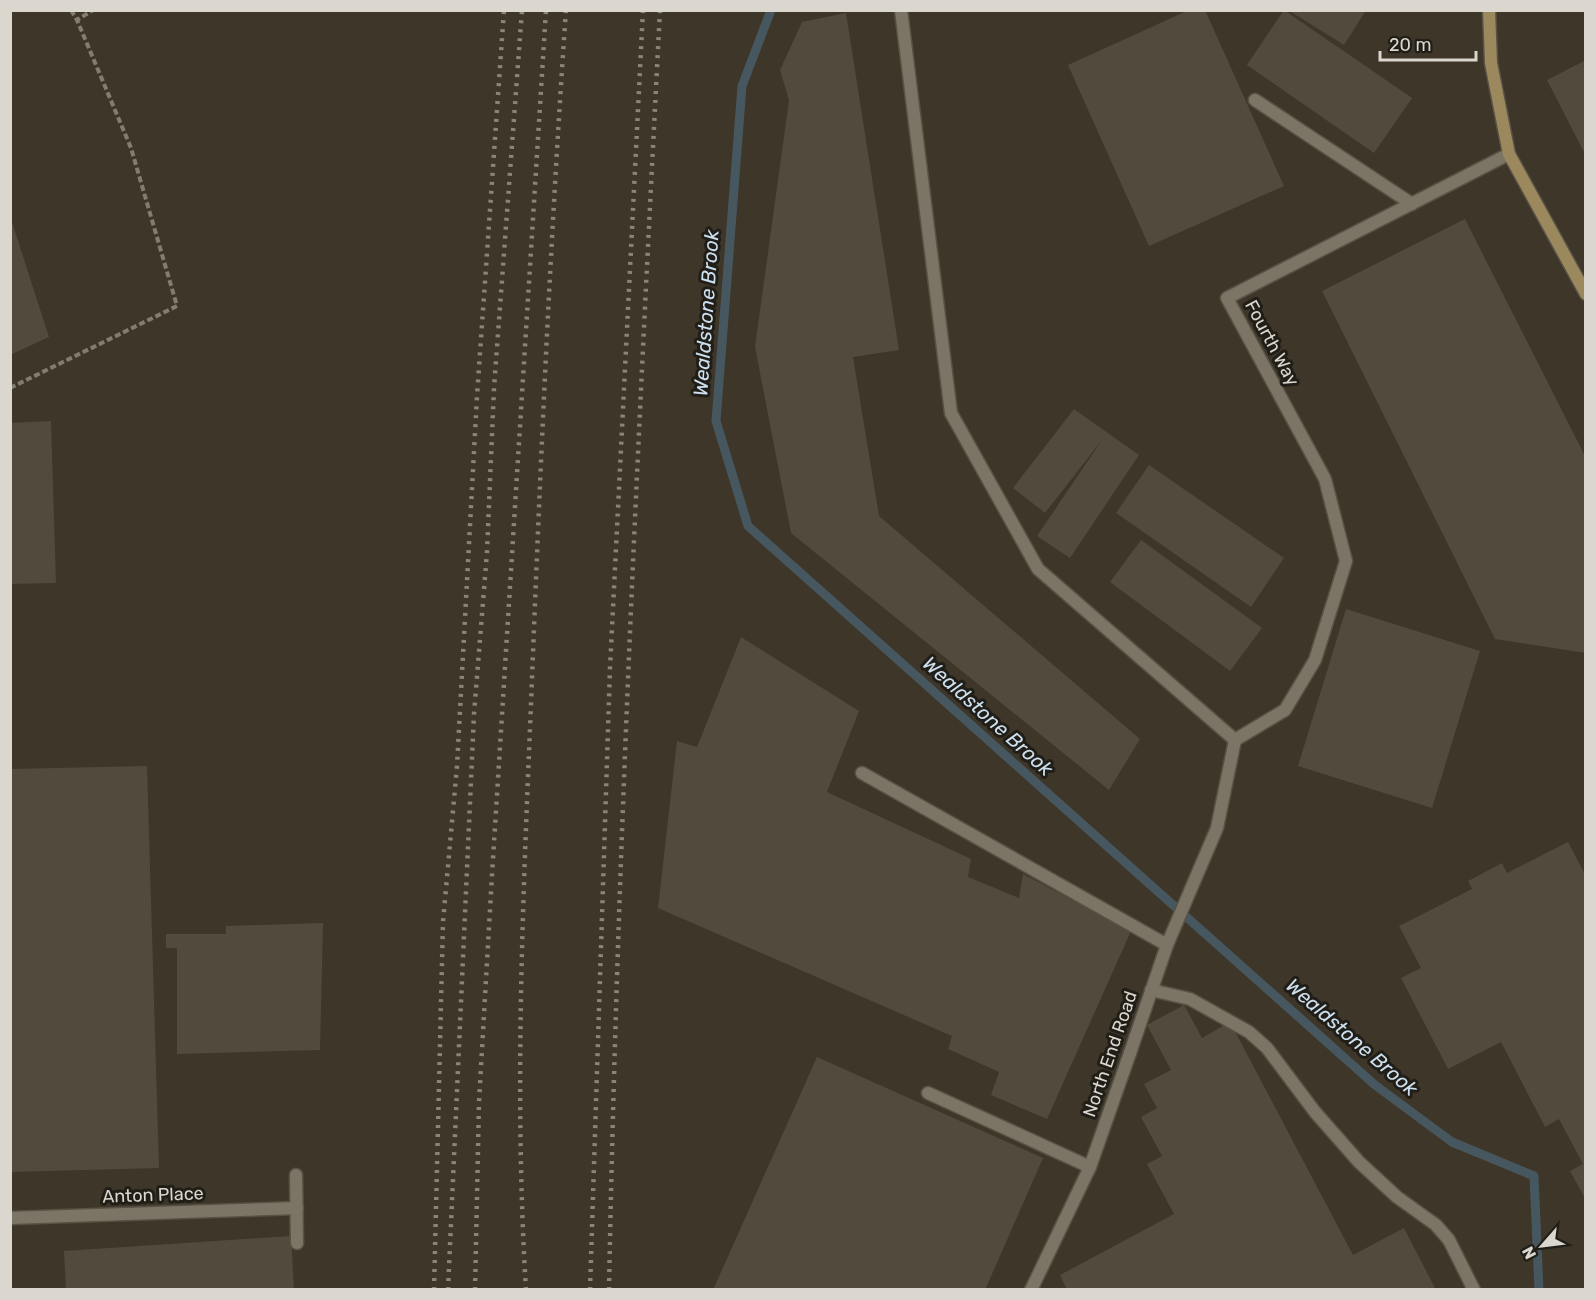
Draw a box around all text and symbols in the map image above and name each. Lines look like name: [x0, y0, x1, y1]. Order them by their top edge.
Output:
scale bar: [1380, 24, 1476, 62]
text: 20 m: [1389, 34, 1431, 56]
water label: Wealdstone Brook: [688, 228, 724, 397]
street label: Fourth Way: [1240, 296, 1304, 390]
water label: Wealdstone Brook: [918, 651, 1059, 781]
water label: Wealdstone Brook: [1281, 973, 1423, 1101]
street label: North End Road: [1078, 988, 1142, 1120]
street label: Anton Place: [102, 1182, 204, 1208]
north arrow: [1512, 1216, 1572, 1276]
text: N: [1518, 1243, 1540, 1262]

